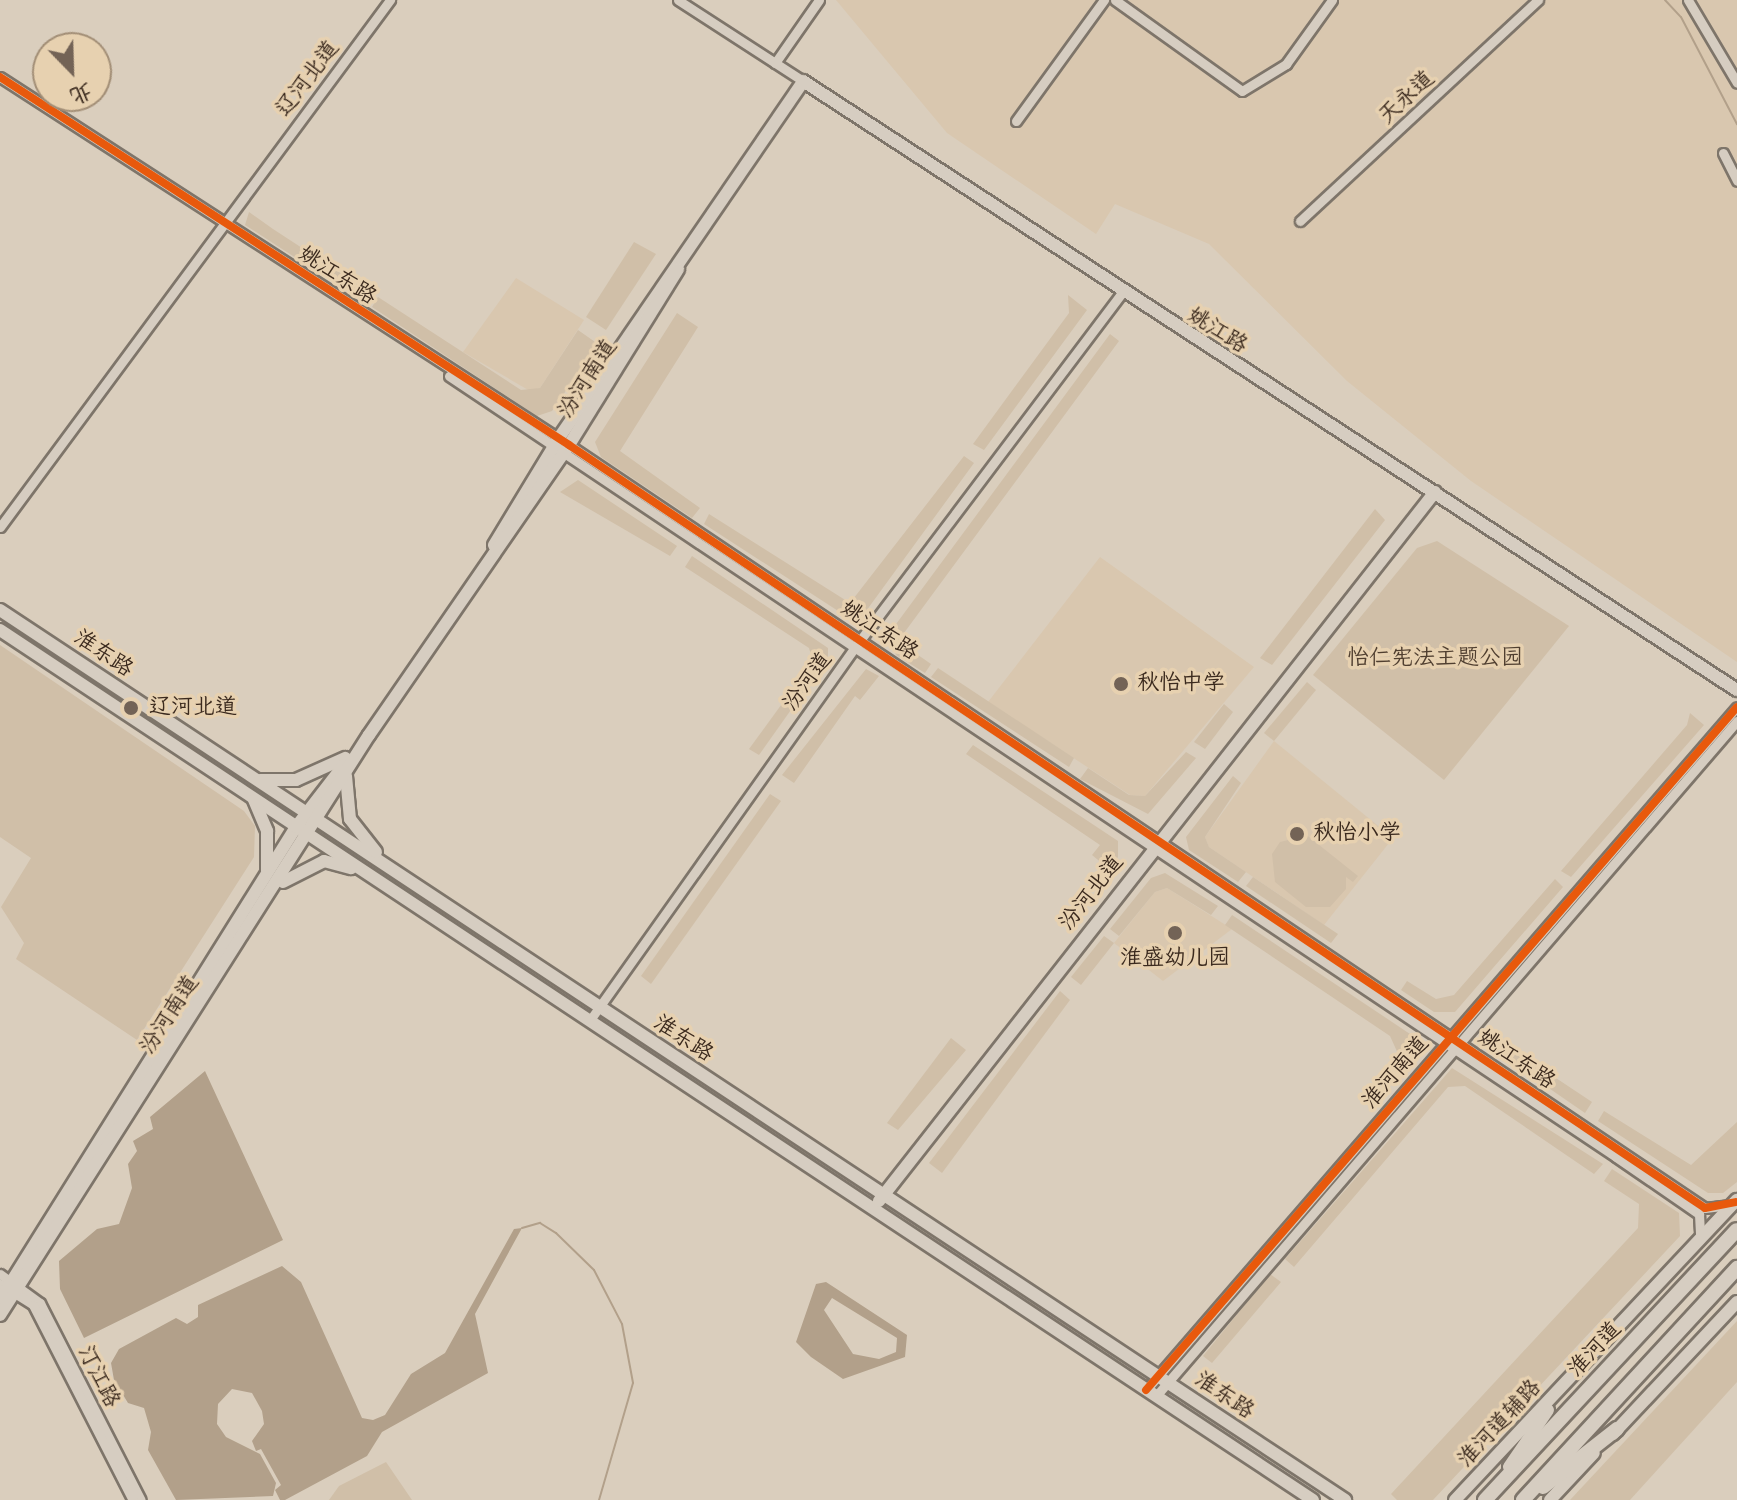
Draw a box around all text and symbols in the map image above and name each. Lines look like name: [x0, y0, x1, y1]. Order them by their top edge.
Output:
north arrow: [32, 32, 112, 112]
street label: 辽河北道: [271, 36, 345, 122]
street label: 天永道: [1374, 66, 1440, 130]
text: 北: [64, 72, 98, 113]
street label: 姚江东路: [293, 241, 381, 311]
street label: 姚江路: [1182, 302, 1252, 360]
street label: 汾河南道: [553, 335, 623, 423]
street label: 姚江东路: [835, 595, 923, 667]
street label: 淮东路: [68, 625, 138, 683]
park label: 怡仁宪法主题公园: [1347, 646, 1523, 672]
street label: 汾河道: [778, 648, 838, 716]
place label: 秋怡中学: [1137, 671, 1225, 697]
marker: 秋怡中学: [1112, 675, 1130, 693]
place label: 辽河北道: [149, 695, 237, 721]
marker: 辽河北道: [120, 697, 142, 719]
place label: 秋怡小学: [1313, 821, 1401, 847]
marker: 秋怡小学: [1288, 825, 1306, 843]
street label: 汾河北道: [1055, 850, 1129, 936]
marker: 淮盛幼儿园: [1166, 924, 1184, 942]
place label: 淮盛幼儿园: [1120, 946, 1230, 972]
street label: 汾河南道: [135, 971, 205, 1059]
street label: 淮东路: [648, 1010, 718, 1068]
street label: 姚江东路: [1472, 1024, 1560, 1096]
street label: 淮河南道: [1357, 1031, 1435, 1115]
street label: 淮河道: [1563, 1317, 1627, 1383]
street label: 汀江路: [71, 1342, 125, 1412]
street label: 淮东路: [1189, 1367, 1259, 1425]
street label: 淮河道辅路: [1453, 1375, 1547, 1473]

